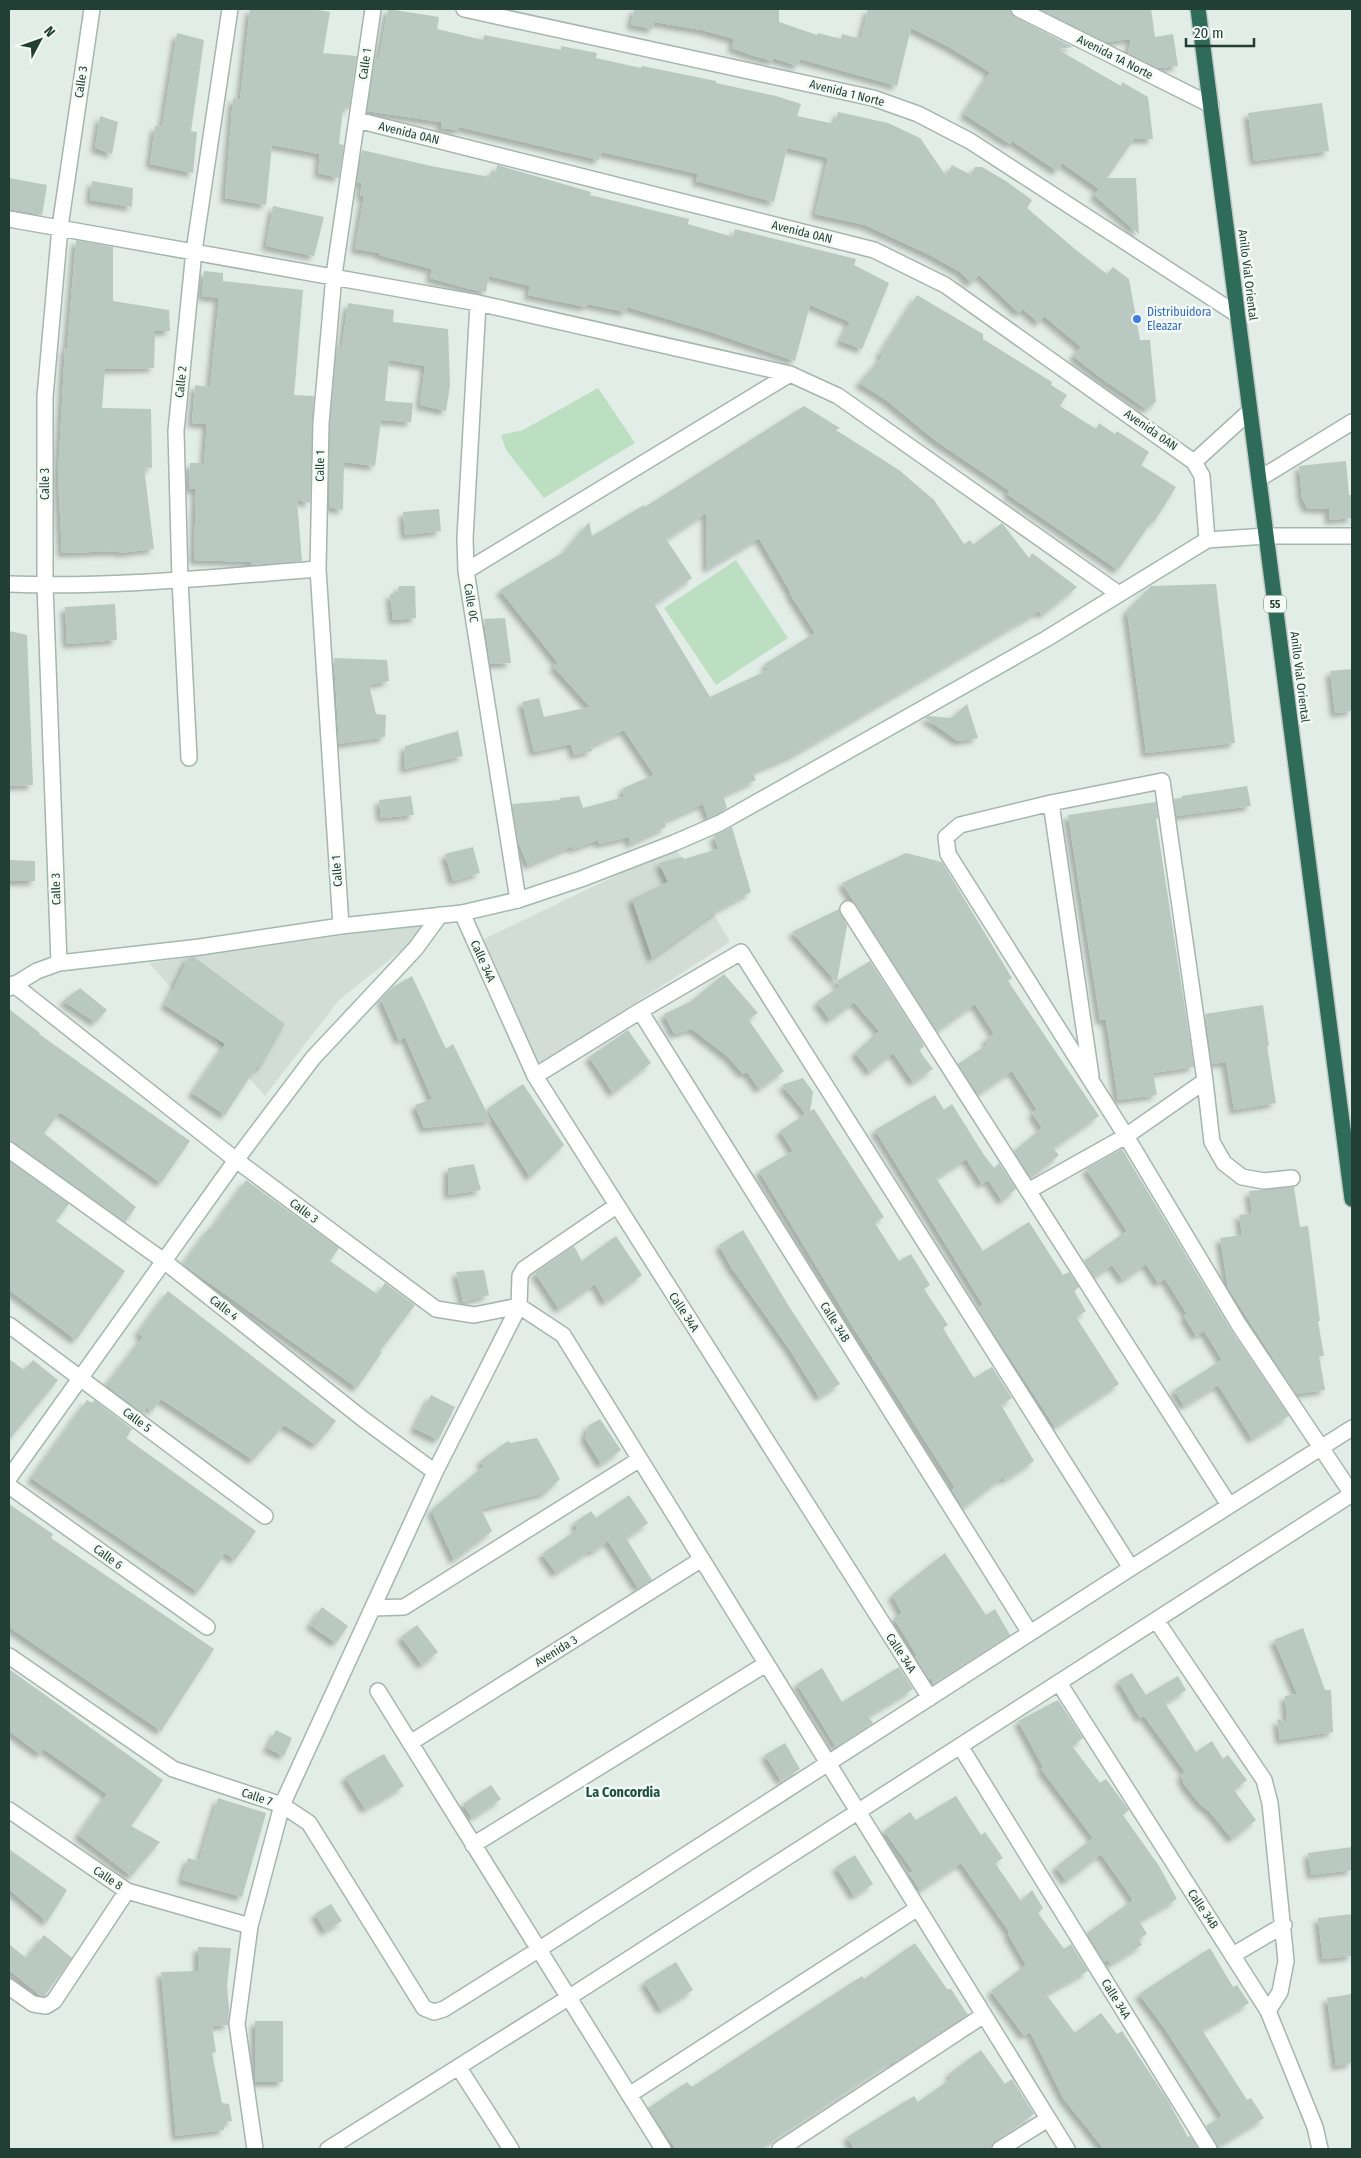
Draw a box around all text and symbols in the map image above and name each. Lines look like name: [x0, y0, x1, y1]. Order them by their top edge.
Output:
north arrow: [15, 15, 65, 65]
scale bar: [1186, 15, 1254, 47]
text: N: [40, 23, 59, 41]
text: 20 m: [1194, 24, 1224, 42]
street label: Avenida 1A Norte: [1075, 32, 1155, 82]
street label: Calle 1: [356, 47, 374, 81]
street label: Calle 3: [72, 65, 90, 99]
street label: Avenida 1 Norte: [808, 77, 886, 109]
street label: Avenida 0AN: [377, 119, 441, 147]
street label: Avenida 0AN: [770, 218, 834, 246]
street label: Anillo Vial Oriental: [1235, 229, 1261, 321]
place label: Distribuidora Eleazar: [1147, 305, 1212, 333]
marker: Distribuidora Eleazar: [1131, 313, 1143, 325]
street label: Calle 2: [172, 365, 190, 399]
street label: Avenida 0AN: [1122, 407, 1180, 453]
street label: Calle 1: [313, 450, 327, 482]
street label: Calle 3: [38, 468, 52, 500]
street label: Calle 0C: [461, 583, 481, 623]
road number: 55: [1264, 596, 1286, 612]
street label: Anillo Vial Oriental: [1287, 631, 1313, 723]
street label: Calle 1: [329, 855, 345, 887]
street label: Calle 3: [48, 873, 64, 905]
street label: Calle 34A: [468, 938, 499, 985]
street label: Calle 3: [287, 1196, 321, 1226]
street label: Calle 34A: [666, 1290, 702, 1335]
street label: Calle 4: [207, 1292, 241, 1324]
street label: Calle 34B: [817, 1299, 853, 1345]
street label: Calle 5: [120, 1405, 154, 1436]
street label: Calle 6: [91, 1542, 125, 1572]
street label: Calle 34A: [883, 1631, 919, 1676]
street label: Avenida 3: [532, 1632, 580, 1670]
district label: La Concordia: [586, 1784, 660, 1801]
street label: Calle 7: [240, 1785, 274, 1809]
street label: Calle 8: [91, 1863, 125, 1893]
street label: Calle 34B: [1185, 1887, 1221, 1932]
street label: Calle 34A: [1098, 1977, 1134, 2022]

